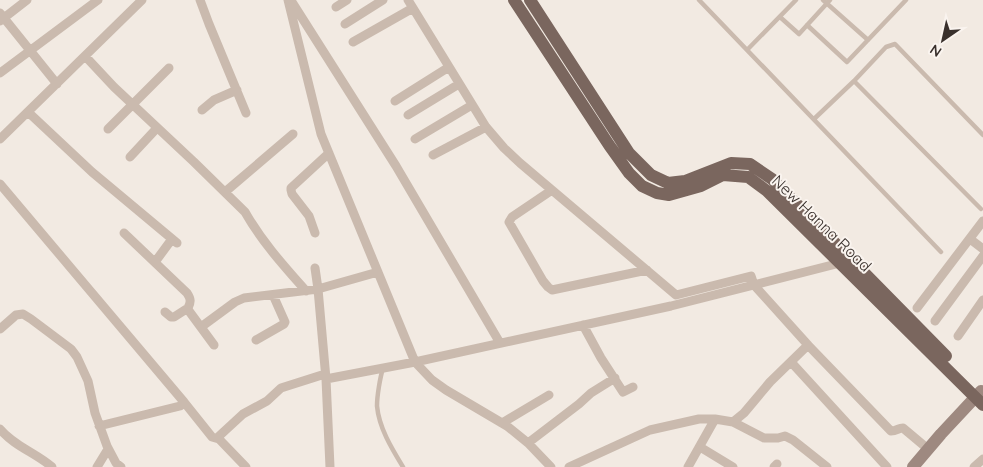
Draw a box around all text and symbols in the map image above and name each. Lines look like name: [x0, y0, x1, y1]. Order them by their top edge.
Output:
north arrow: [918, 15, 968, 65]
text: N: [926, 40, 945, 61]
street label: New Hanna Road: [768, 170, 876, 276]

